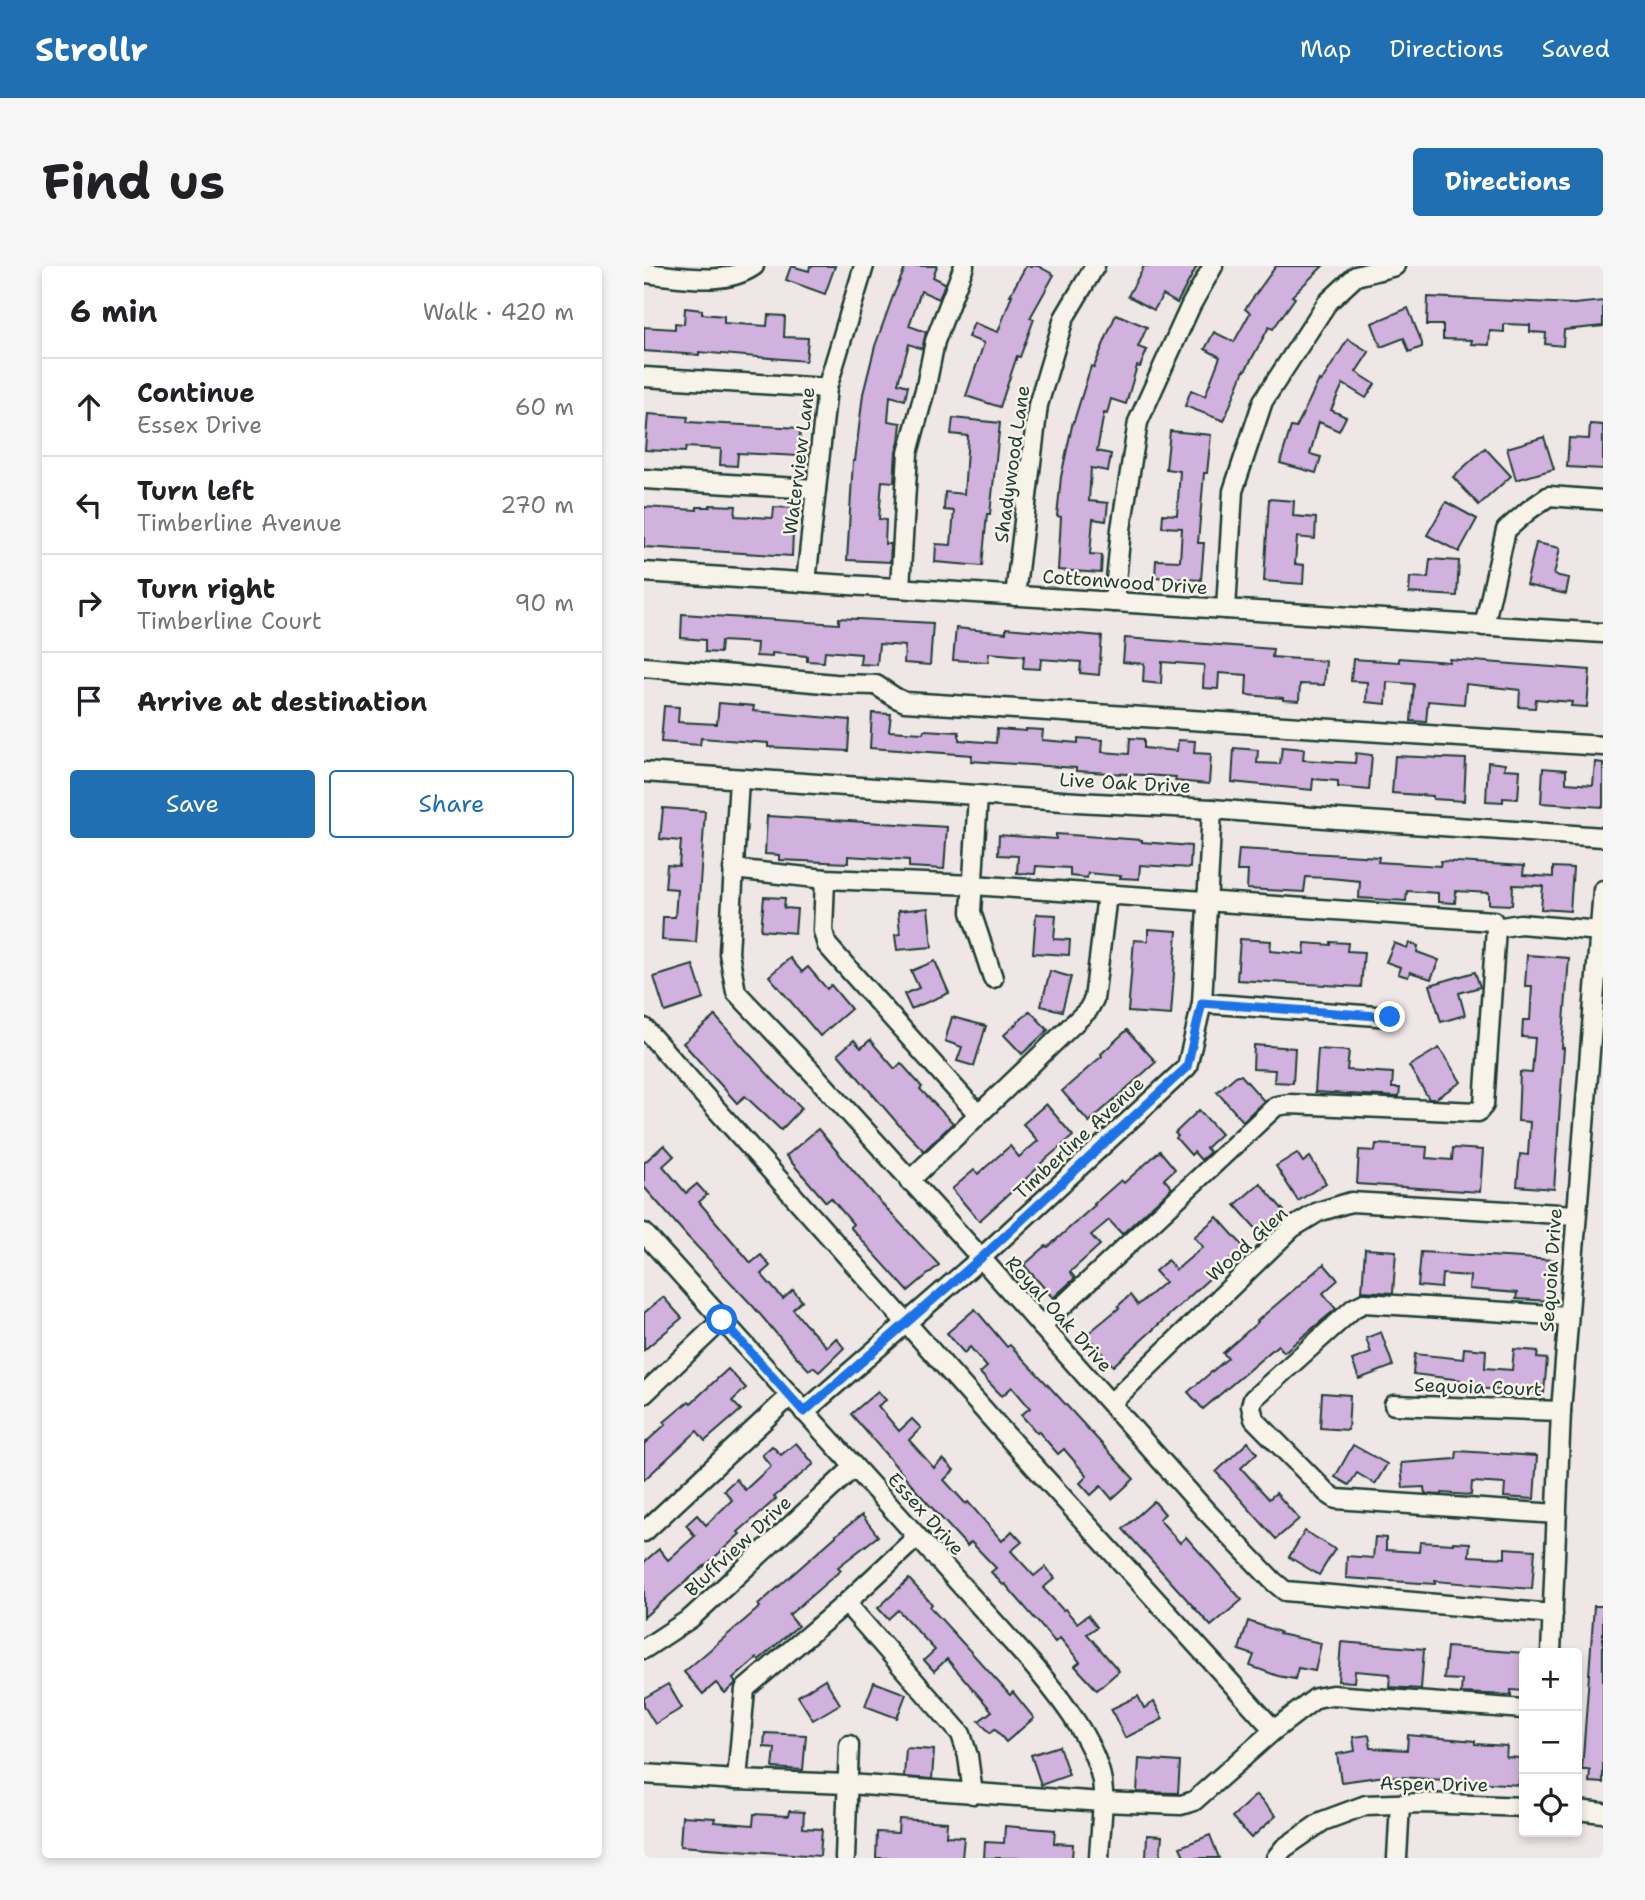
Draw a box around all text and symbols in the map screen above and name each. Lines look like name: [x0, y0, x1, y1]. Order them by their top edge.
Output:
text: Strollr: [35, 27, 148, 72]
text: Map: [1300, 33, 1351, 65]
text: Directions: [1389, 33, 1504, 65]
text: Saved: [1542, 33, 1610, 65]
button: Directions: [1413, 148, 1603, 216]
text: Find us: [42, 149, 225, 215]
text: 6 min: [70, 291, 157, 332]
text: Walk · 420 m: [423, 297, 574, 327]
text: Continue: [137, 375, 255, 410]
street label: Shadywood Lane: [989, 384, 1035, 544]
street label: Waterview Lane: [778, 386, 820, 536]
icon: ahead: [70, 388, 108, 426]
text: 60 m: [515, 392, 574, 422]
text: Essex Drive: [137, 410, 262, 440]
text: Turn left: [137, 473, 254, 508]
icon: left: [70, 486, 108, 524]
text: 270 m: [500, 490, 574, 520]
text: Timberline Avenue: [137, 508, 342, 538]
street label: Cottonwood Drive: [1042, 564, 1208, 600]
text: Turn right: [137, 571, 275, 606]
icon: right: [70, 584, 108, 622]
text: 90 m: [514, 588, 574, 618]
text: Timberline Court: [137, 606, 322, 636]
icon: arrive: [70, 682, 108, 720]
text: Arrive at destination: [137, 684, 427, 719]
street label: Live Oak Drive: [1059, 767, 1191, 799]
button: Save: [70, 770, 315, 838]
button: Share: [329, 770, 574, 838]
route end: [1374, 1001, 1405, 1032]
street label: Timberline Avenue: [1009, 1071, 1149, 1205]
street label: Wood Glen: [1201, 1201, 1293, 1287]
street label: Sequoia Drive: [1534, 1207, 1568, 1333]
street label: Royal Oak Drive: [1000, 1251, 1118, 1377]
route start: [706, 1304, 737, 1335]
street label: Sequoia Court: [1414, 1372, 1542, 1402]
street label: Essex Drive: [882, 1467, 970, 1561]
street label: Bluffview Drive: [679, 1490, 797, 1602]
map controls: [1519, 1648, 1582, 1837]
button: +: [1519, 1648, 1582, 1711]
button: −: [1519, 1711, 1582, 1774]
street label: Aspen Drive: [1379, 1771, 1489, 1797]
button: locate: [1519, 1774, 1582, 1837]

